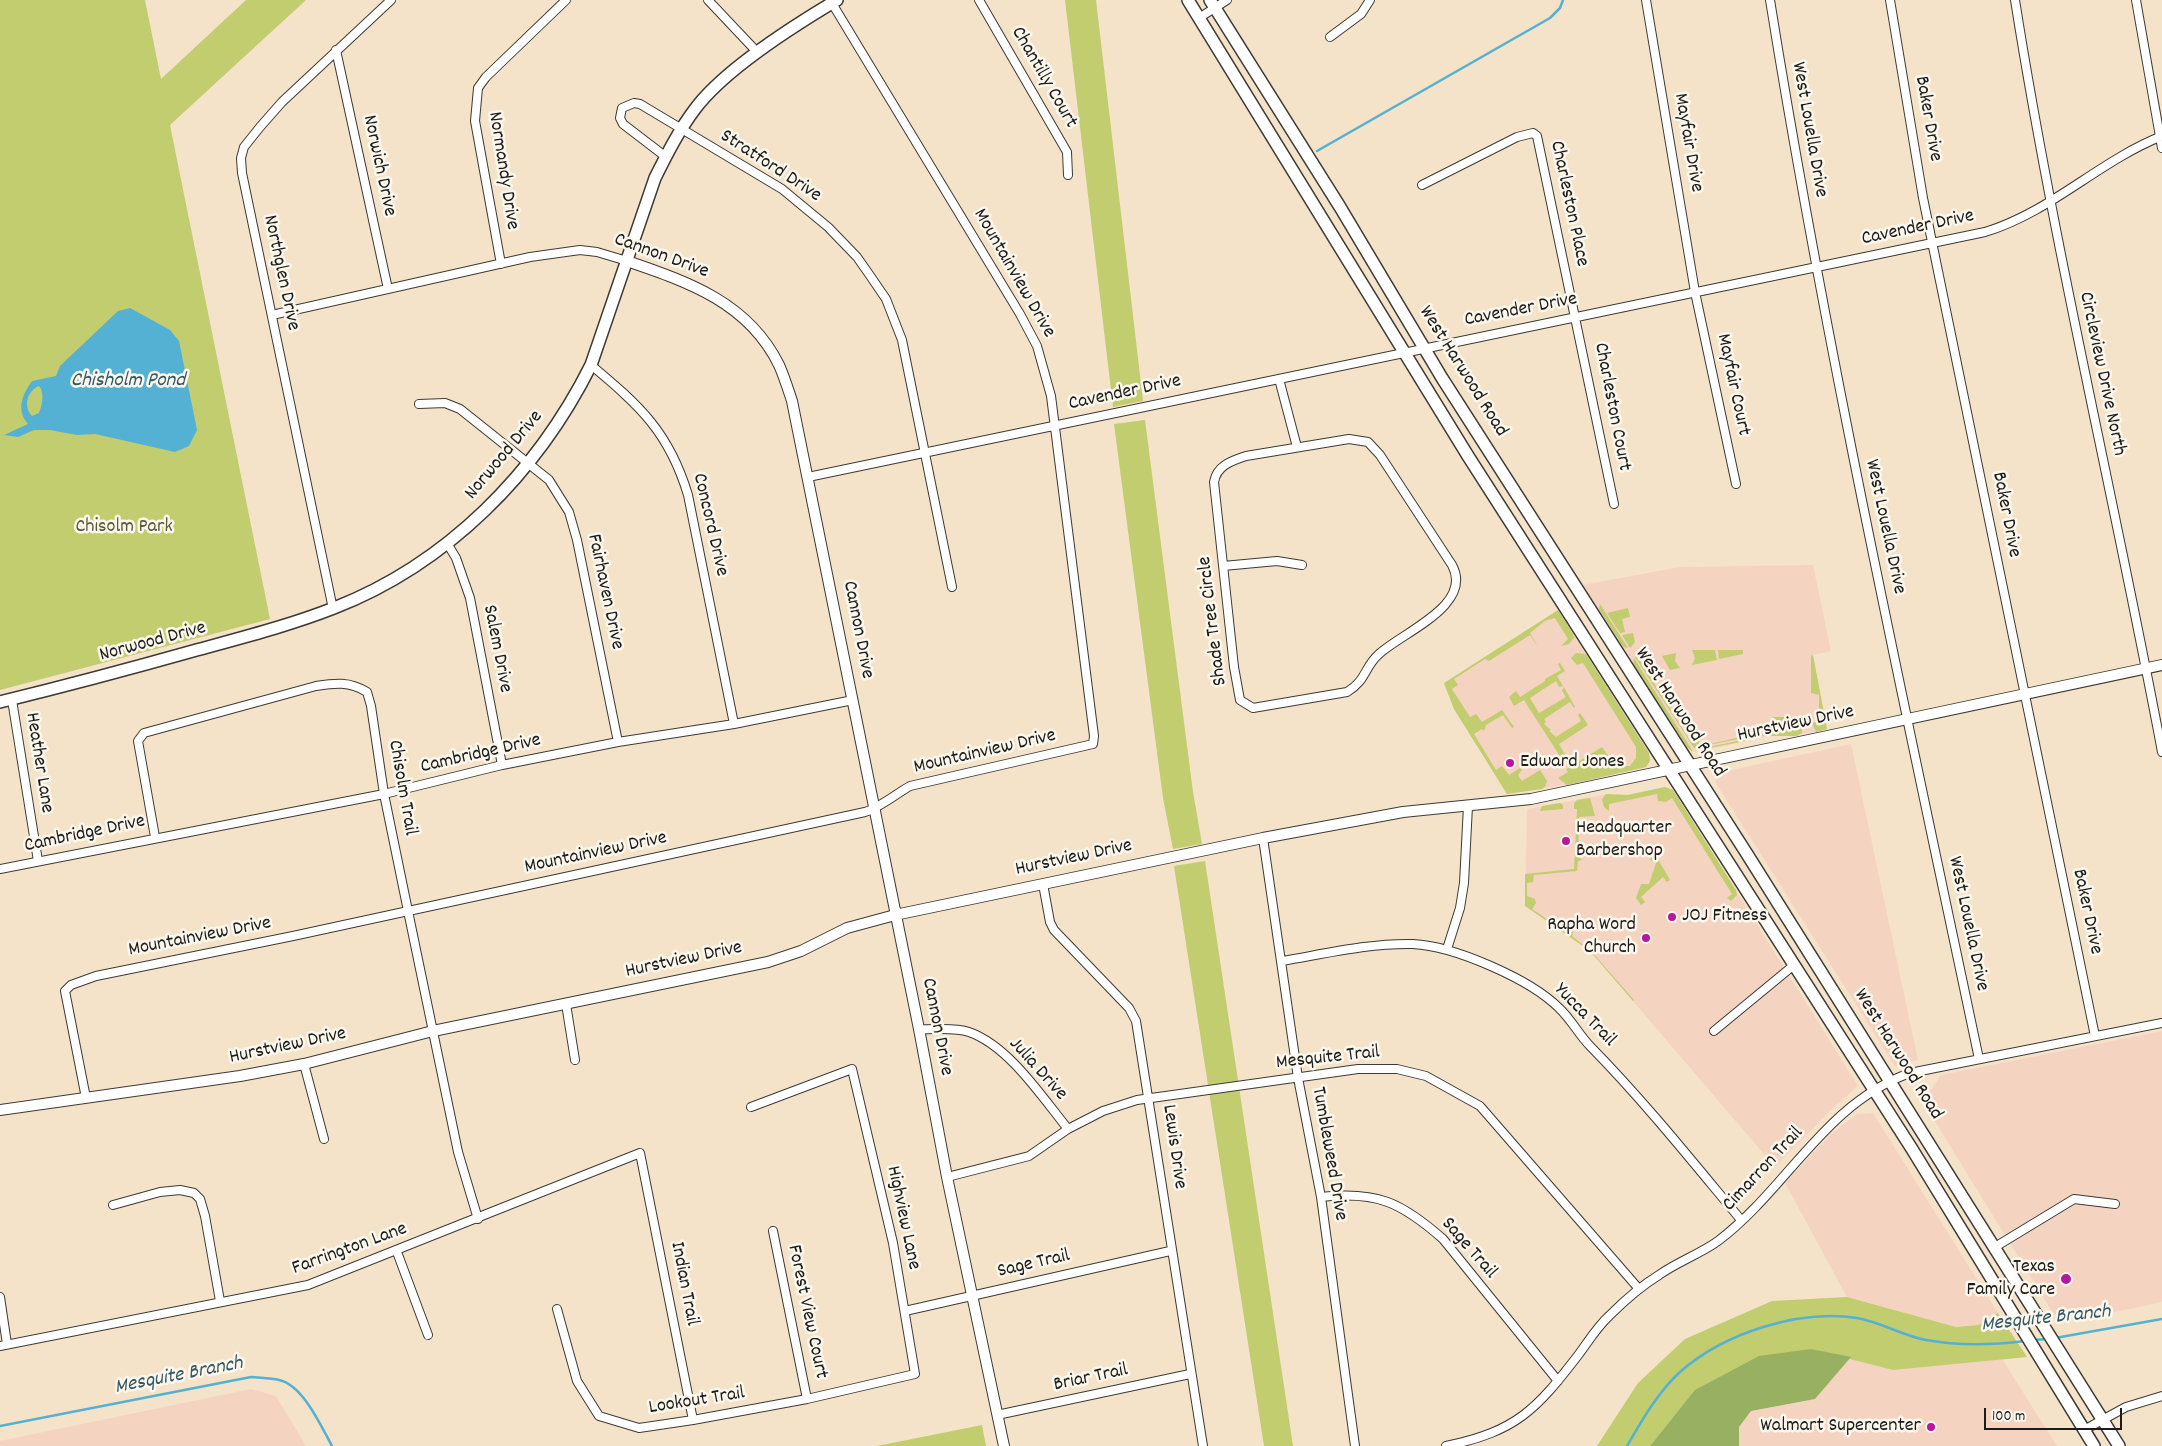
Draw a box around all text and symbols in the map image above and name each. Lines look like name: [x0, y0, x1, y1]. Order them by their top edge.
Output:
street label: Chantilly Court: [1004, 23, 1082, 133]
street label: West Louella Drive: [1784, 60, 1832, 200]
street label: Baker Drive: [1908, 74, 1946, 164]
street label: Mayfair Drive: [1667, 92, 1707, 194]
street label: Normandy Drive: [481, 110, 523, 232]
street label: Norwich Drive: [356, 113, 400, 219]
street label: Stratford Drive: [715, 125, 825, 209]
street label: Charleston Place: [1543, 139, 1593, 269]
street label: Mountainview Drive: [966, 205, 1060, 343]
street label: Cavender Drive: [1860, 205, 1976, 253]
street label: Northglen Drive: [256, 213, 304, 333]
street label: Cannon Drive: [610, 229, 712, 285]
street label: Cavender Drive: [1463, 288, 1579, 334]
street label: Circleview Drive North: [2072, 290, 2130, 458]
street label: West Harwood Road: [1412, 302, 1512, 442]
street label: Mayfair Court: [1710, 332, 1754, 438]
street label: Charleston Court: [1587, 341, 1635, 473]
water label: Chisholm Pond: [71, 369, 185, 395]
street label: Cavender Drive: [1067, 370, 1183, 418]
street label: Norwood Drive: [461, 406, 549, 506]
street label: West Louella Drive: [1858, 457, 1910, 597]
street label: Baker Drive: [1985, 470, 2025, 560]
street label: Concord Drive: [686, 471, 732, 579]
park label: Chisolm Park: [75, 516, 173, 540]
street label: Fairhaven Drive: [580, 532, 628, 652]
street label: Shade Tree Circle: [1194, 555, 1234, 687]
street label: Cannon Drive: [836, 579, 878, 681]
street label: Salem Drive: [476, 603, 516, 695]
street label: Norwood Drive: [97, 617, 209, 669]
street label: West Harwood Road: [1628, 644, 1730, 782]
street label: Hurstview Drive: [1735, 701, 1857, 749]
street label: Heather Lane: [18, 711, 58, 815]
street label: Mountainview Drive: [912, 725, 1058, 781]
street label: Cambridge Drive: [418, 729, 544, 781]
street label: Chisolm Trail: [381, 738, 421, 838]
place label: Edward Jones: [1520, 751, 1625, 775]
marker: Edward Jones: [1504, 757, 1516, 769]
street label: Cambridge Drive: [22, 810, 148, 860]
place label: Headquarter Barbershop: [1576, 817, 1672, 864]
street label: Mountainview Drive: [523, 827, 669, 881]
street label: Hurstview Drive: [1013, 835, 1135, 883]
marker: Headquarter Barbershop: [1560, 835, 1572, 847]
street label: West Louella Drive: [1941, 854, 1993, 994]
street label: Baker Drive: [2065, 867, 2107, 957]
place label: JOJ Fitness: [1682, 905, 1767, 929]
marker: JOJ Fitness: [1666, 911, 1678, 923]
street label: Mountainview Drive: [127, 912, 273, 964]
place label: Rapha Word Church: [1547, 914, 1636, 961]
marker: Rapha Word Church: [1640, 932, 1652, 944]
street label: Hurstview Drive: [623, 937, 745, 985]
street label: Cannon Drive: [915, 976, 957, 1078]
street label: Yucca Trail: [1548, 979, 1620, 1053]
street label: West Harwood Road: [1847, 985, 1947, 1125]
street label: Hurstview Drive: [227, 1023, 349, 1071]
street label: Julia Drive: [1002, 1033, 1072, 1107]
street label: Mesquite Trail: [1275, 1042, 1381, 1076]
street label: Tumbleweed Drive: [1304, 1085, 1352, 1223]
street label: Lewis Drive: [1155, 1103, 1191, 1191]
street label: Cimarron Trail: [1719, 1123, 1809, 1217]
street label: Highview Lane: [879, 1164, 925, 1272]
street label: Sage Trail: [1435, 1213, 1501, 1285]
street label: Farrington Lane: [289, 1218, 411, 1282]
street label: Indian Trail: [663, 1240, 703, 1328]
street label: Forest View Court: [780, 1243, 832, 1381]
street label: Sage Trail: [995, 1245, 1073, 1285]
place label: Texas Family Care: [1966, 1256, 2055, 1303]
marker: Texas Family Care: [2059, 1272, 2073, 1286]
water label: Mesquite Branch: [1980, 1301, 2112, 1339]
water label: Mesquite Branch: [113, 1352, 245, 1402]
street label: Briar Trail: [1052, 1359, 1130, 1399]
street label: Lookout Trail: [647, 1383, 747, 1421]
scale bar: [1987, 1398, 2124, 1430]
text: 100 m: [1992, 1406, 2025, 1428]
place label: Walmart Supercenter: [1760, 1415, 1921, 1439]
marker: Walmart Supercenter: [1925, 1421, 1937, 1433]

